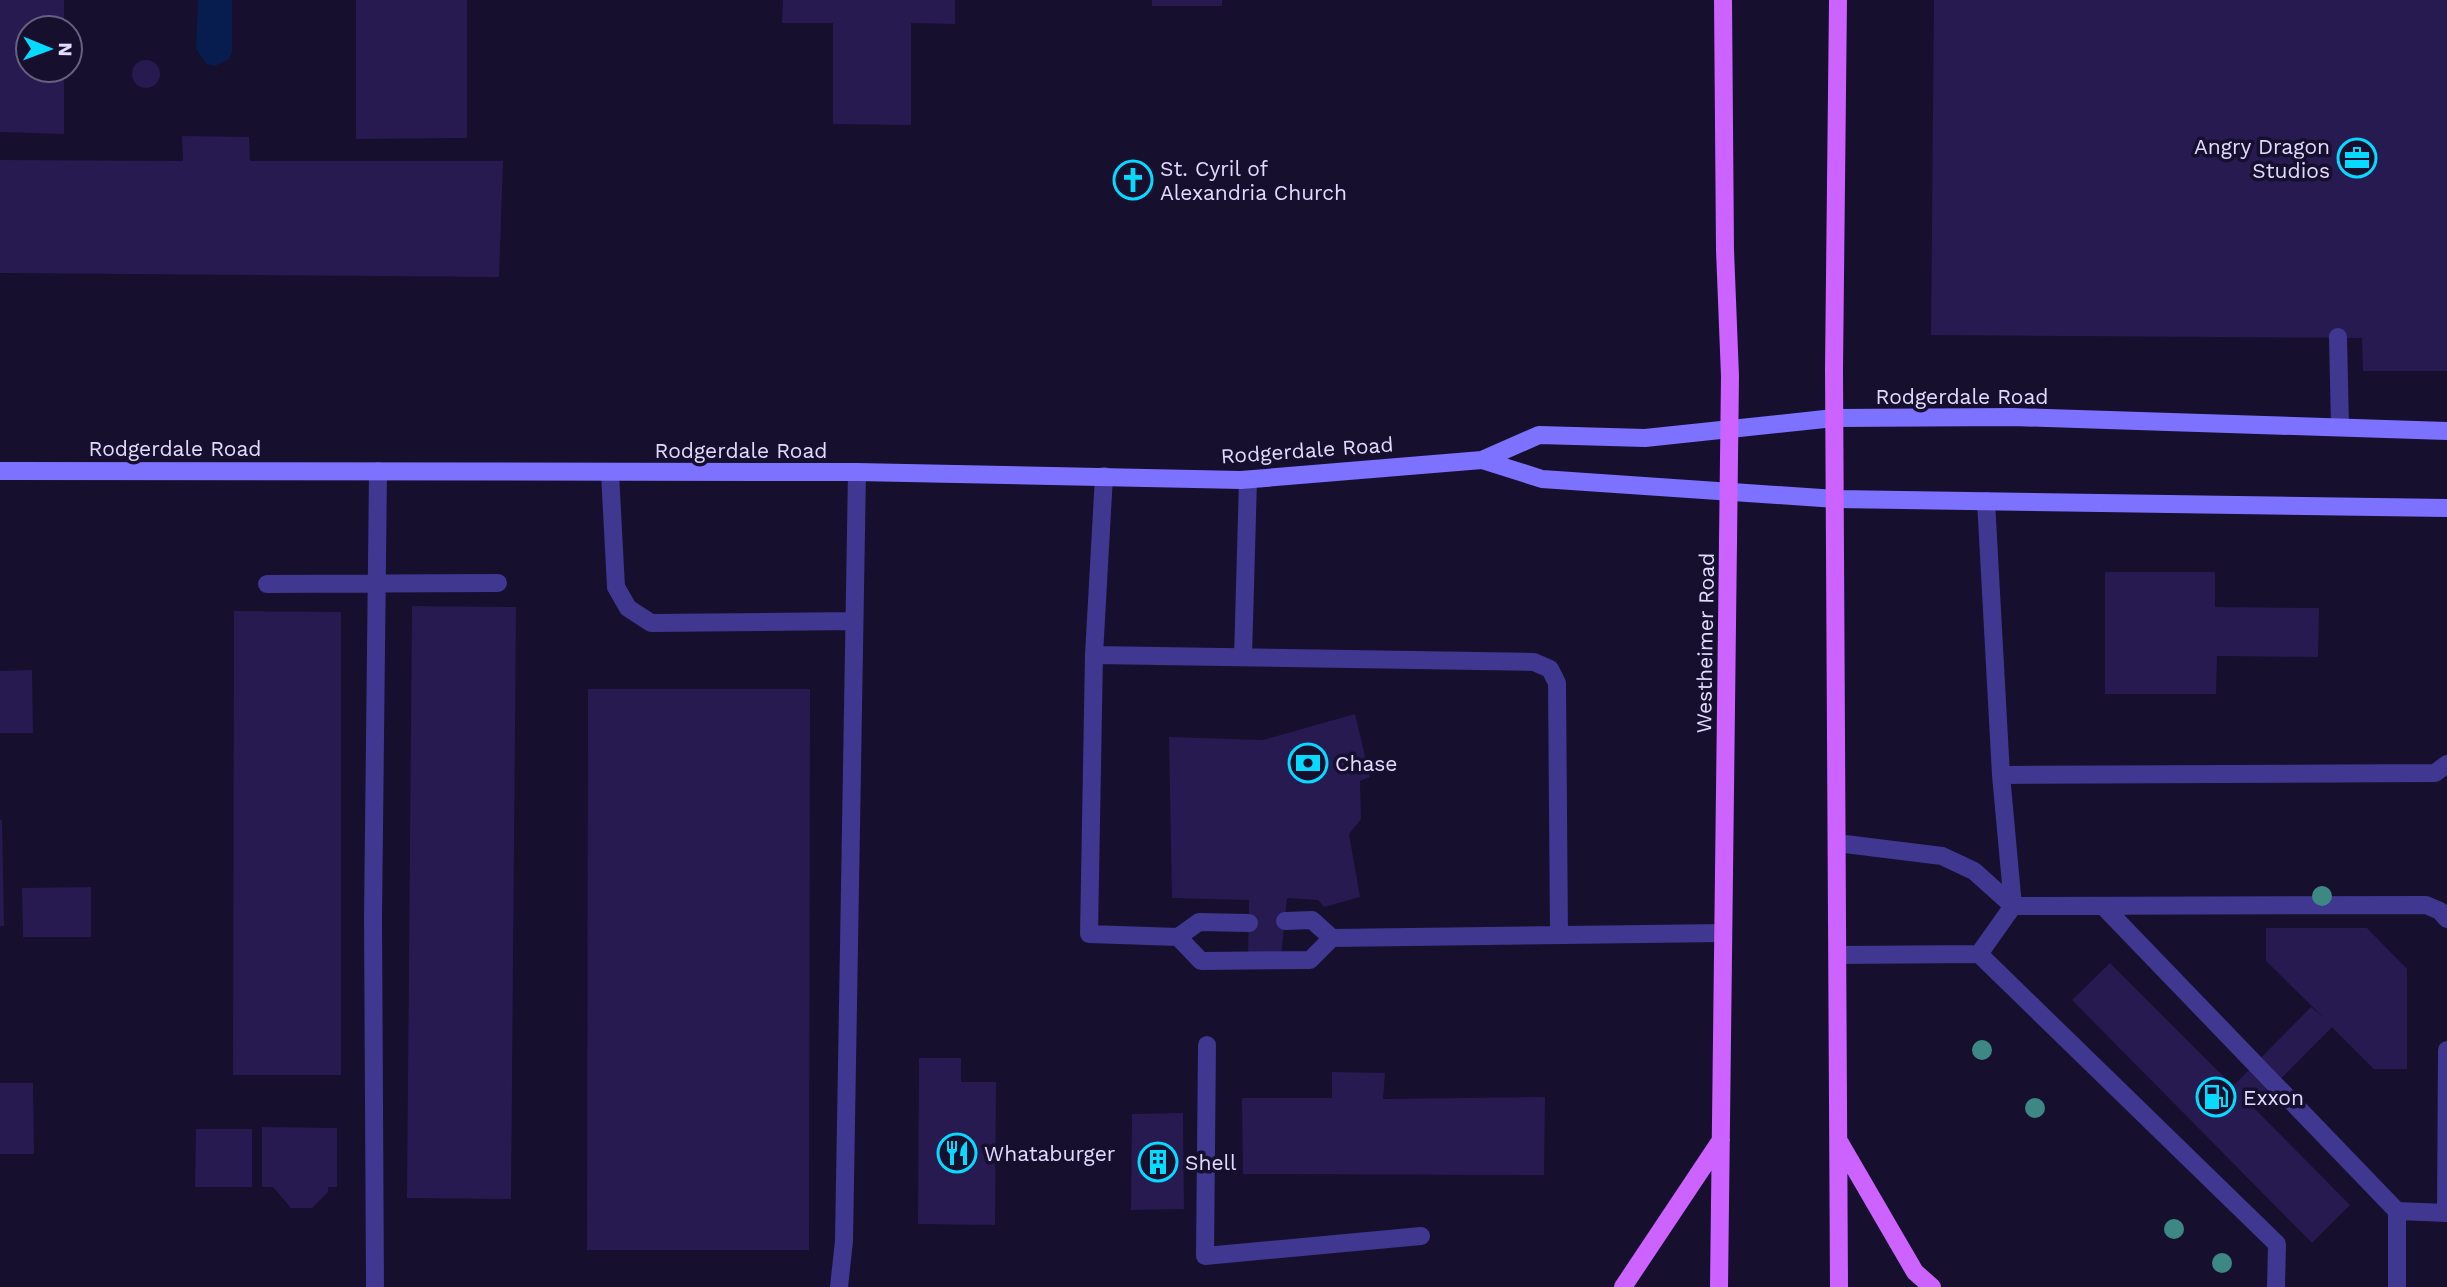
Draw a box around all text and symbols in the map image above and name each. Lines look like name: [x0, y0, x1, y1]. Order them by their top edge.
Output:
north arrow: [14, 14, 84, 84]
text: N: [54, 42, 77, 57]
place label: Angry Dragon Studios: [2194, 134, 2330, 183]
office icon: Angry Dragon Studios: [2336, 137, 2378, 179]
place label: St. Cyril of Alexandria Church: [1160, 156, 1347, 205]
church icon: St. Cyril of Alexandria Church: [1112, 159, 1154, 201]
street label: Rodgerdale Road: [1876, 384, 2048, 409]
street label: Rodgerdale Road: [1220, 431, 1394, 469]
street label: Rodgerdale Road: [89, 436, 261, 461]
street label: Rodgerdale Road: [655, 438, 827, 463]
street label: Westheimer Road: [1691, 552, 1719, 734]
bank icon: Chase: [1287, 742, 1329, 784]
place label: Chase: [1335, 751, 1397, 776]
fuel station icon: Exxon: [2195, 1076, 2237, 1118]
place label: Exxon: [2243, 1085, 2304, 1110]
restaurant icon: Whataburger: [936, 1132, 978, 1174]
place label: Whataburger: [984, 1141, 1116, 1166]
building icon: Shell: [1137, 1141, 1179, 1183]
place label: Shell: [1185, 1150, 1237, 1175]

